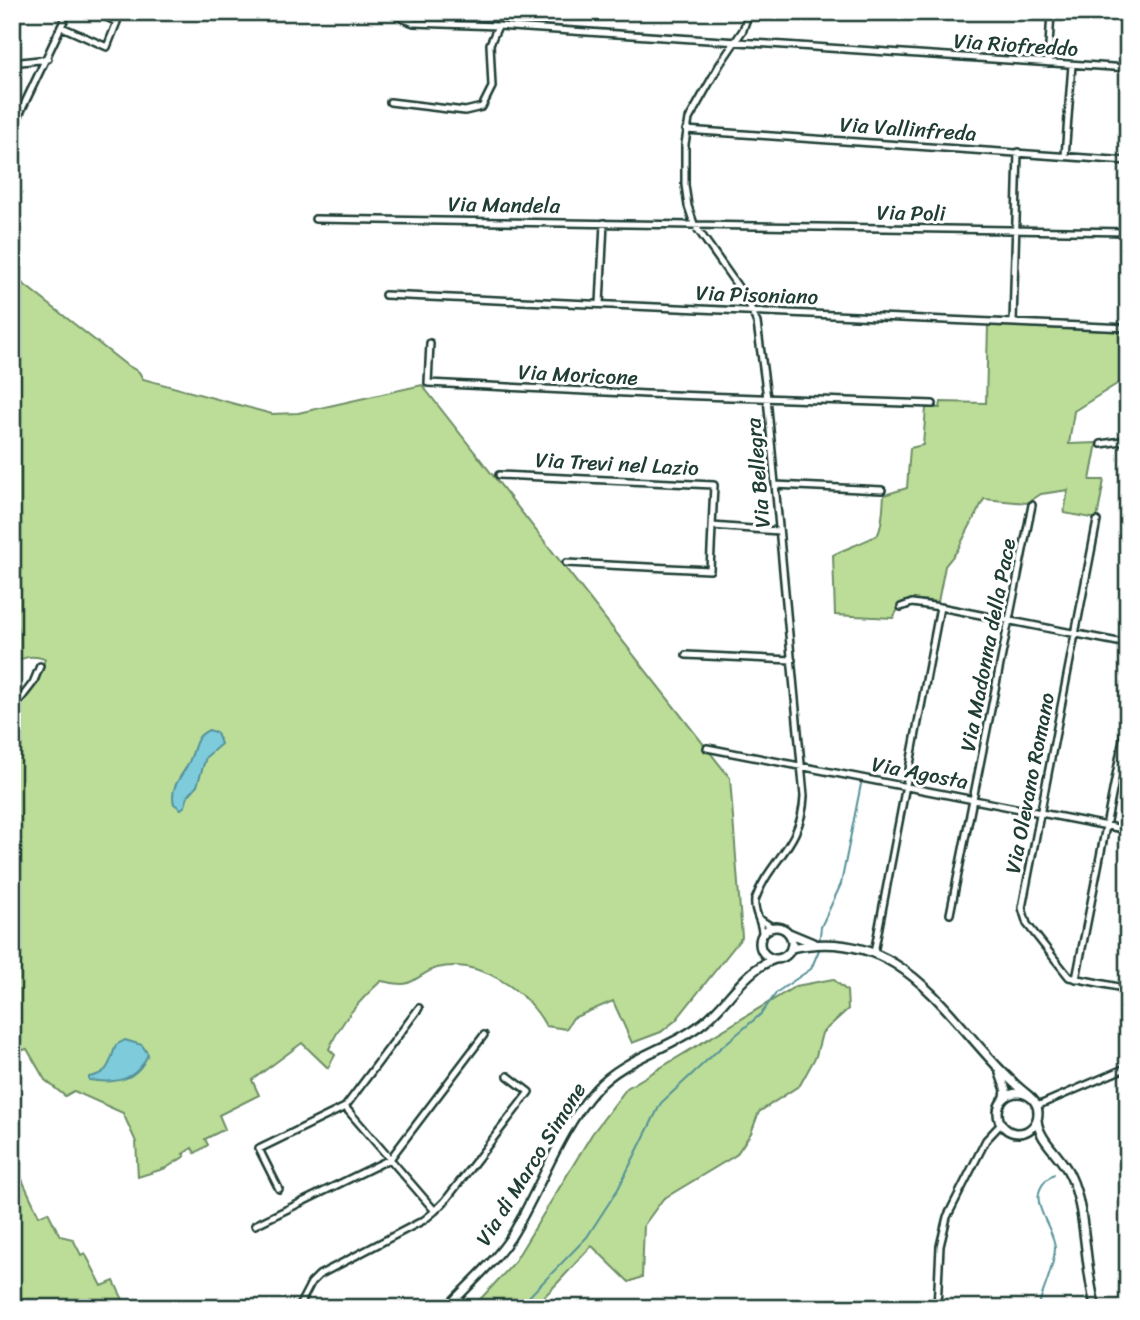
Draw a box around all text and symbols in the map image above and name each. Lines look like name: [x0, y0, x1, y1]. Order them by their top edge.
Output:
street label: Via Riofreddo: [952, 22, 1080, 68]
street label: Via Vallinfreda: [838, 105, 978, 153]
street label: Via Mandela: [447, 185, 561, 225]
street label: Via Poli: [876, 193, 947, 233]
street label: Via Pisoniano: [695, 274, 819, 316]
street label: Via Moricone: [517, 353, 639, 397]
street label: Via Bellegra: [734, 416, 782, 530]
street label: Via Trevi nel Lazio: [534, 441, 700, 487]
street label: Via Madonna della Pace: [949, 535, 1027, 755]
street label: Via Olevano Romano: [994, 689, 1066, 877]
street label: Via Agosta: [868, 745, 972, 801]
street label: Via di Marco Simone: [465, 1074, 597, 1254]

